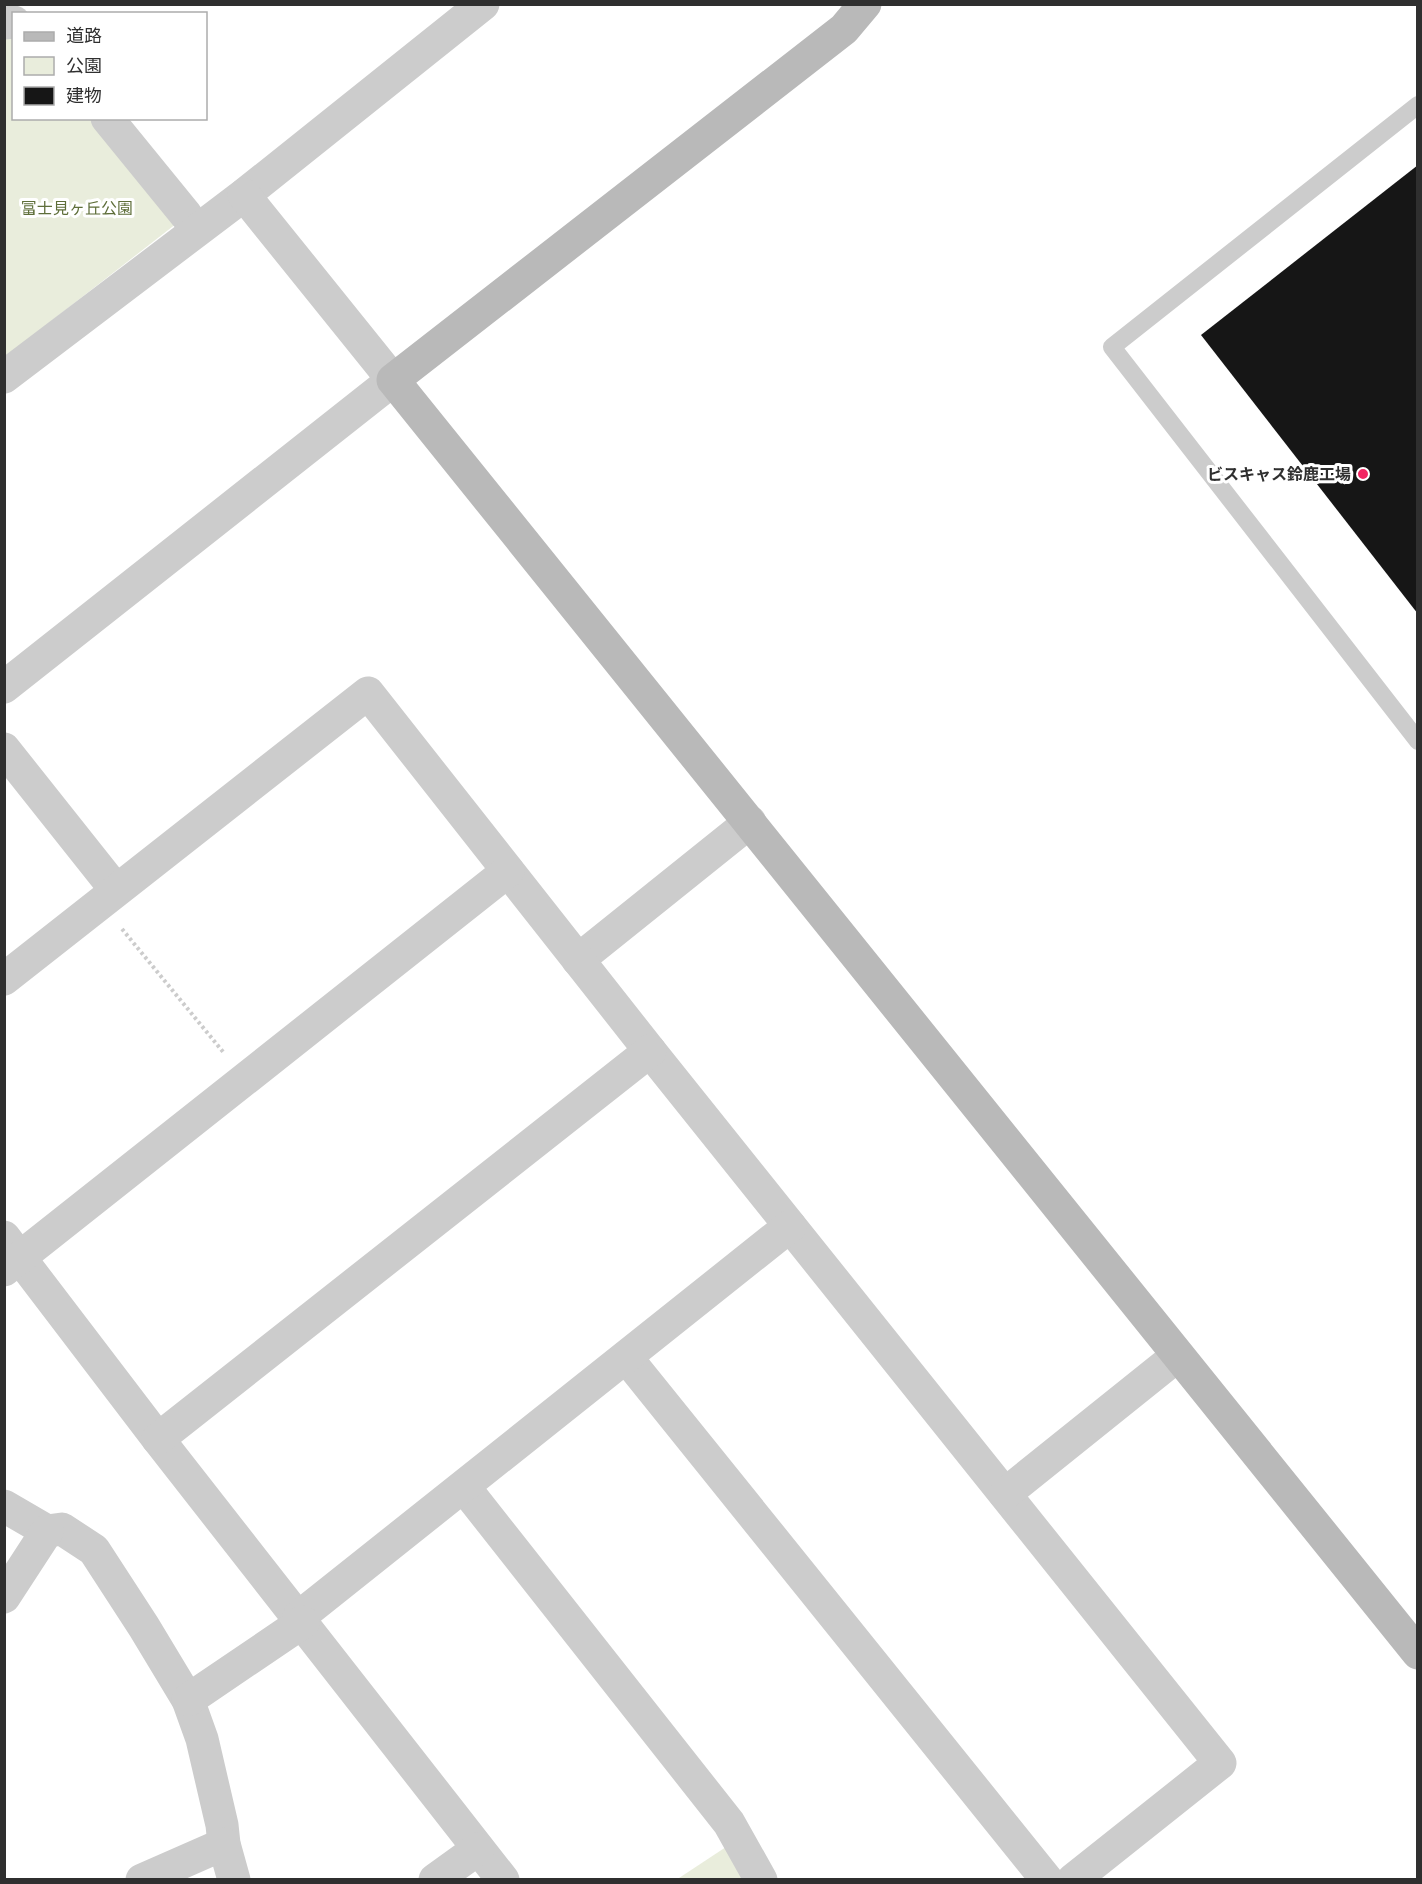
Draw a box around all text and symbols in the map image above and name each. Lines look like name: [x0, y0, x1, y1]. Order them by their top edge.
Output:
legend: [12, 12, 207, 120]
text: 道路: [66, 23, 102, 48]
text: 公園: [66, 53, 102, 78]
text: 建物: [66, 83, 102, 108]
park label: 富士見ヶ丘公園: [21, 197, 133, 220]
place label: ビスキャス鈴鹿工場: [1207, 463, 1351, 486]
marker: ビスキャス鈴鹿工場: [1356, 467, 1370, 481]

